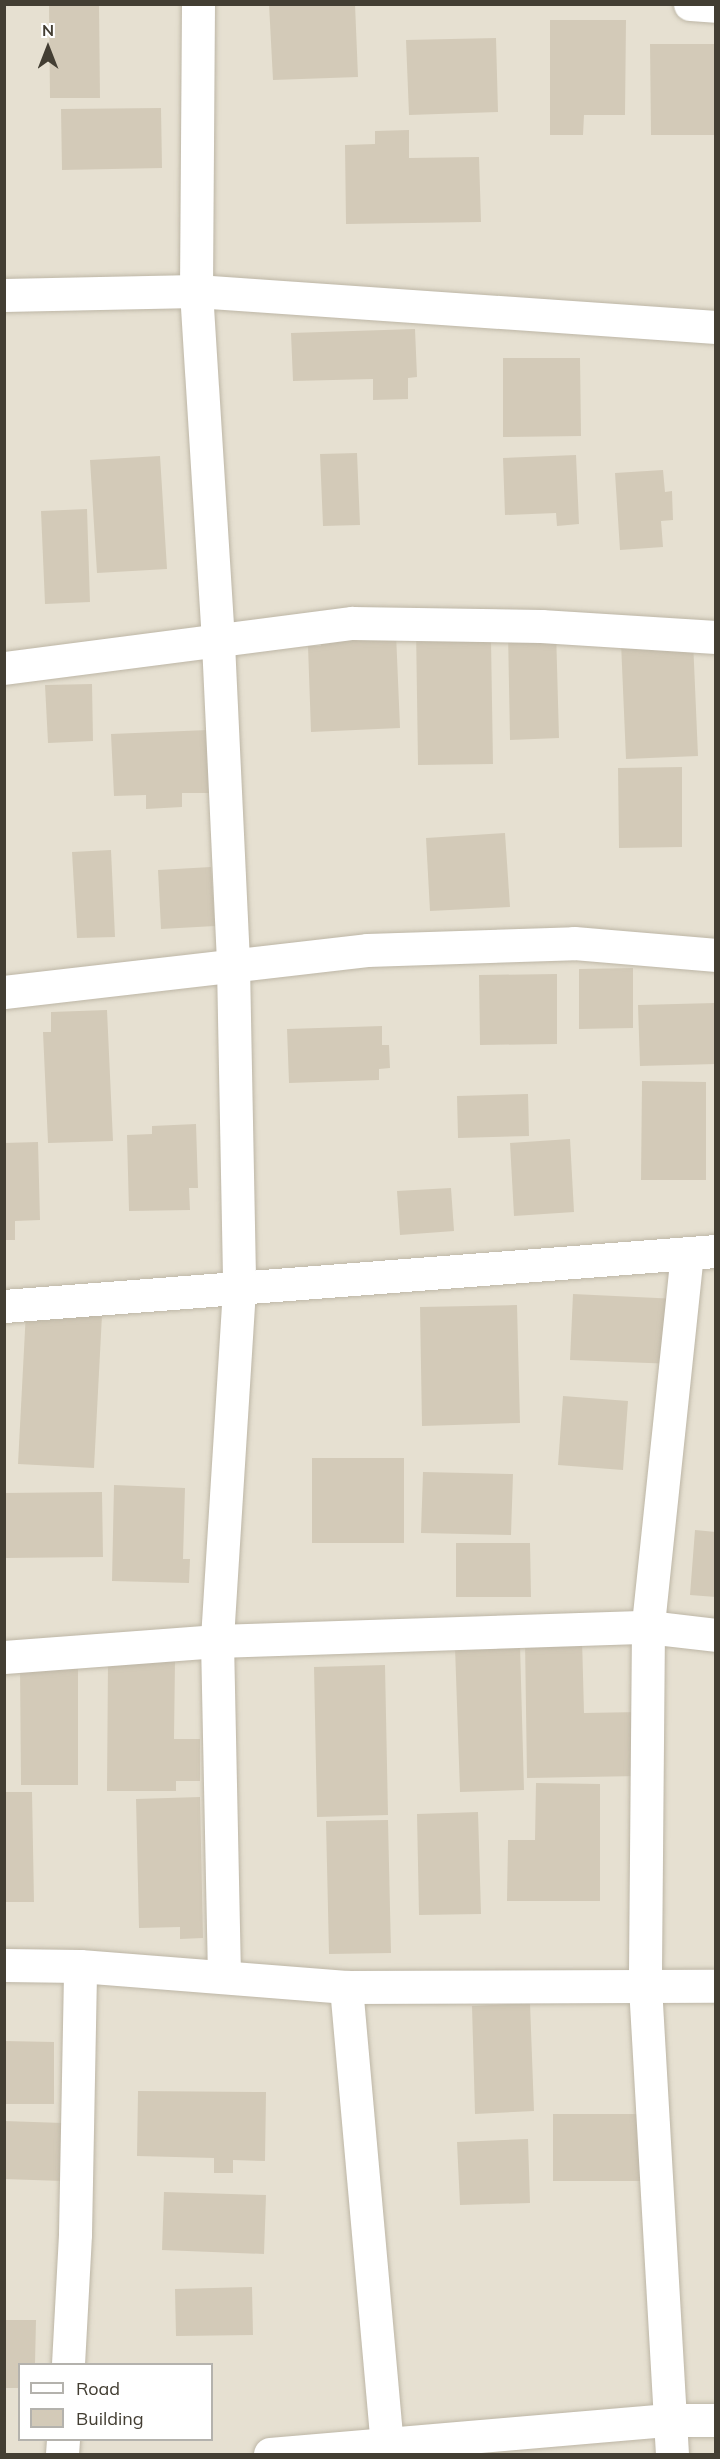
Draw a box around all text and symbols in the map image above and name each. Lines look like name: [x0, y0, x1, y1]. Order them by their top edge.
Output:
north arrow: [18, 18, 78, 78]
text: N: [42, 20, 54, 40]
legend: [18, 2363, 213, 2441]
text: Road: [76, 2377, 120, 2400]
text: Building: [76, 2407, 144, 2430]

